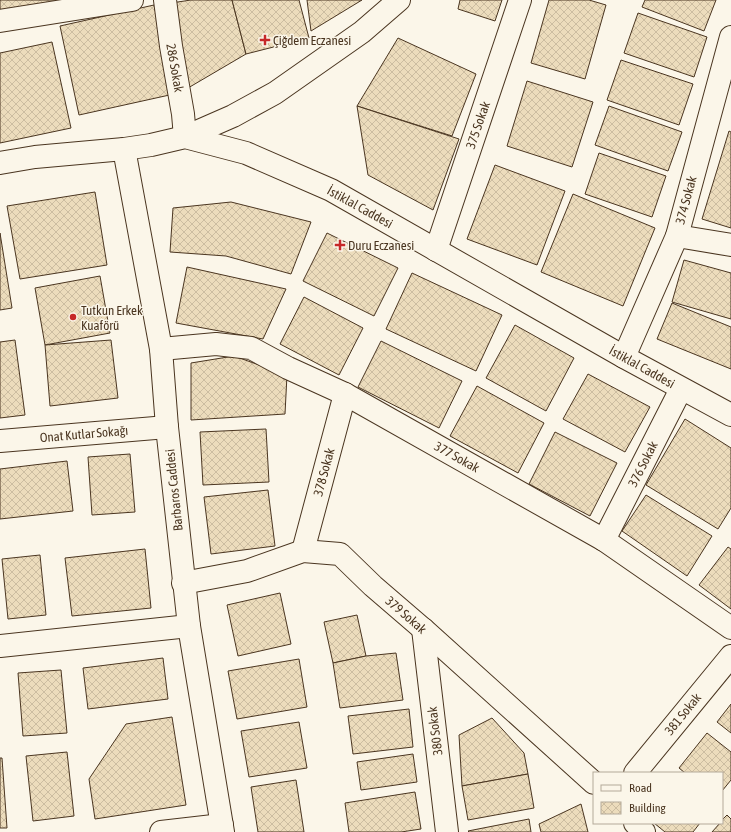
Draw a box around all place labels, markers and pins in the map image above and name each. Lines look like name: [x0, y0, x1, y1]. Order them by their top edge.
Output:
place label: Çiğdem Eczanesi: [273, 33, 351, 48]
marker: Çiğdem Eczanesi: [260, 35, 270, 45]
place label: Duru Eczanesi: [348, 238, 414, 253]
marker: Duru Eczanesi: [335, 240, 345, 250]
place label: Tutkun Erkek Kuaförü: [81, 303, 143, 333]
marker: Tutkun Erkek Kuaförü: [68, 312, 78, 322]

